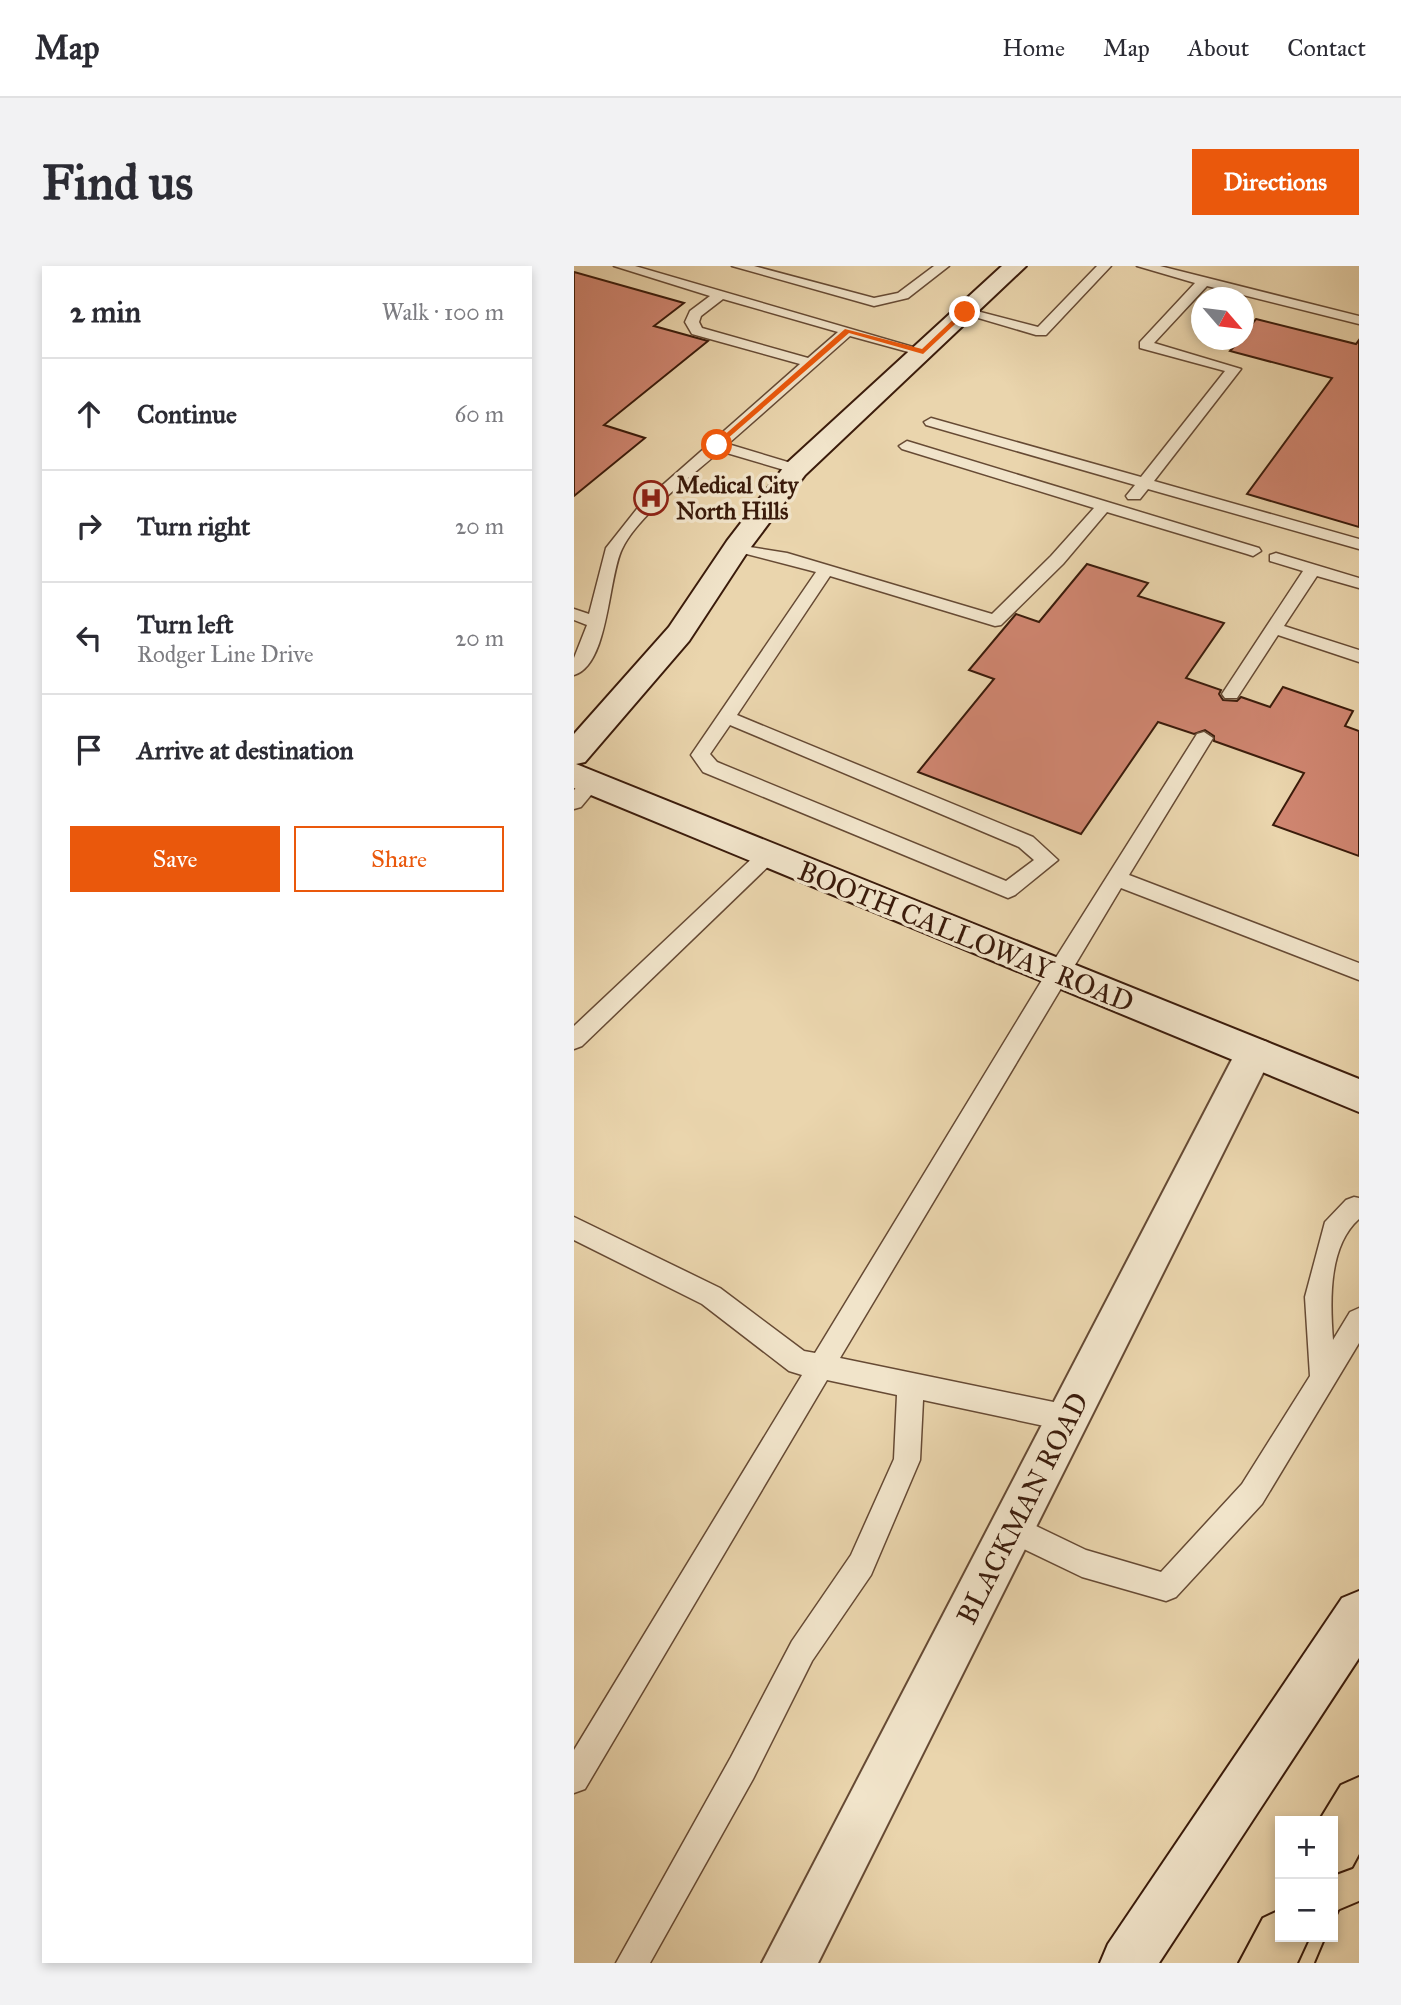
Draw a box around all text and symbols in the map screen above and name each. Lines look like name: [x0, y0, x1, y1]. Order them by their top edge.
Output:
text: Map: [35, 28, 99, 68]
text: Home: [1002, 33, 1065, 63]
text: Map: [1103, 33, 1150, 63]
text: About: [1188, 33, 1249, 63]
text: Contact: [1287, 33, 1366, 63]
button: Directions: [1192, 149, 1359, 215]
text: Find us: [42, 153, 193, 212]
north arrow: [1191, 287, 1254, 350]
text: 2 min: [70, 294, 141, 330]
route end: [949, 296, 980, 327]
text: Walk · 100 m: [382, 298, 504, 326]
icon: ahead: [70, 395, 108, 433]
text: Continue: [137, 398, 237, 430]
text: 60 m: [455, 400, 504, 428]
route start: [701, 429, 732, 460]
place label: Medical City North Hills: [676, 471, 799, 525]
hospital icon: Medical City North Hills: [632, 479, 670, 517]
icon: right: [70, 507, 108, 545]
text: Turn right: [137, 510, 250, 542]
text: 20 m: [455, 512, 504, 540]
text: Turn left: [137, 608, 233, 640]
icon: left: [70, 619, 108, 657]
text: 20 m: [455, 624, 504, 652]
text: Rodger Line Drive: [137, 640, 314, 668]
icon: arrive: [70, 731, 108, 769]
text: Arrive at destination: [137, 734, 354, 766]
button: Save: [70, 826, 280, 892]
button: Share: [294, 826, 504, 892]
street label: BOOTH CALLOWAY ROAD: [793, 853, 1139, 1020]
street label: BLACKMAN ROAD: [949, 1386, 1096, 1630]
map controls: [1275, 1816, 1338, 1942]
button: +: [1275, 1816, 1338, 1879]
button: −: [1275, 1879, 1338, 1942]

